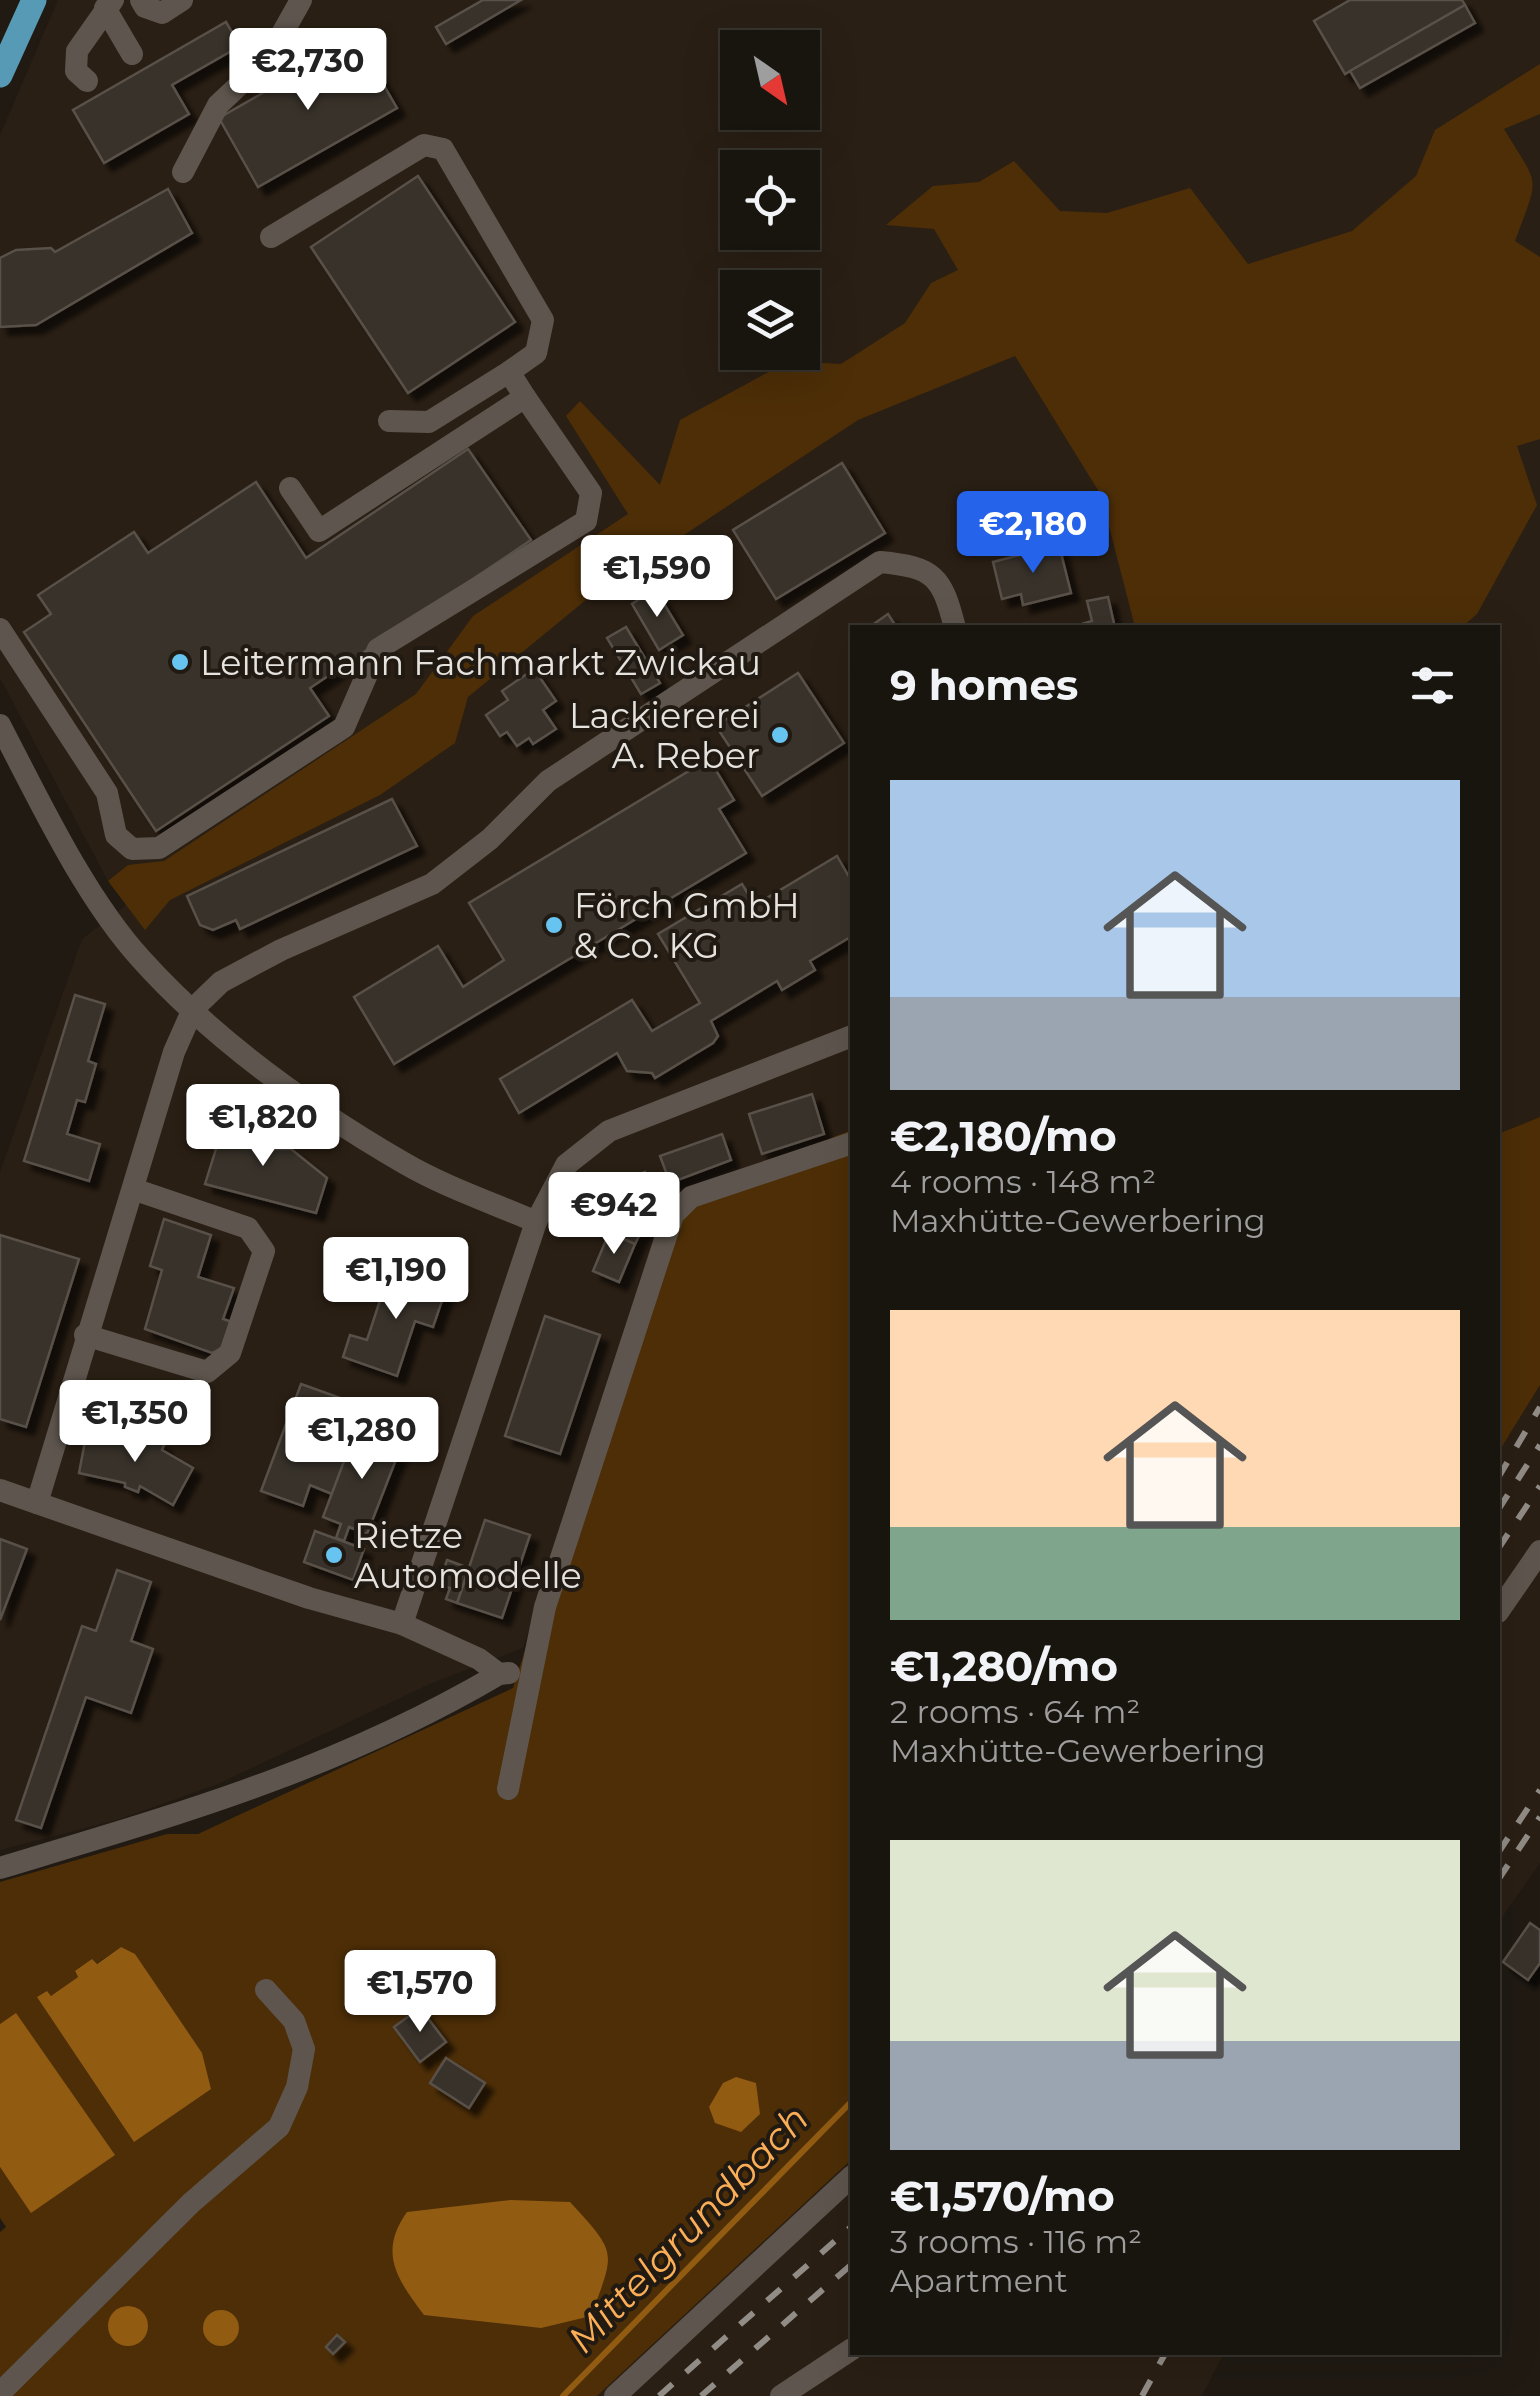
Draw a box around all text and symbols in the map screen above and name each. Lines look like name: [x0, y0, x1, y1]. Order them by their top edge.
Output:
pin: €2,730: [227, 28, 389, 113]
north arrow: [720, 30, 820, 130]
map controls: [720, 30, 820, 370]
text: €2,730: [251, 41, 365, 80]
button: locate: [720, 150, 820, 250]
button: layers: [720, 270, 820, 370]
pin: €2,180: [952, 491, 1114, 576]
text: €2,180: [979, 504, 1087, 543]
pin: €1,590: [576, 535, 738, 620]
text: €1,590: [603, 548, 711, 587]
place label: Leitermann Fachmarkt Zwickau: [200, 641, 761, 684]
marker: Leitermann Fachmarkt Zwickau: [169, 651, 191, 673]
icon: filters: [1405, 658, 1460, 713]
text: 9 homes: [890, 659, 1078, 711]
place label: Lackiererei A. Reber: [569, 694, 760, 777]
marker: Lackiererei A. Reber: [769, 724, 791, 746]
icon: home: [1085, 845, 1265, 1025]
place label: Förch GmbH & Co. KG: [574, 884, 800, 967]
marker: Förch GmbH & Co. KG: [543, 914, 565, 936]
pin: €1,820: [182, 1084, 344, 1169]
text: €1,820: [208, 1097, 318, 1136]
text: €2,180/mo: [890, 1110, 1117, 1162]
text: 4 rooms · 148 m²: [890, 1162, 1156, 1201]
pin: €942: [555, 1172, 673, 1257]
text: €942: [571, 1185, 657, 1224]
text: Maxhütte-Gewerbering: [890, 1201, 1266, 1240]
pin: €1,190: [315, 1237, 477, 1322]
text: €1,190: [345, 1250, 447, 1289]
icon: home: [1085, 1375, 1265, 1555]
pin: €1,350: [54, 1380, 216, 1465]
text: €1,350: [82, 1393, 188, 1432]
pin: €1,280: [281, 1397, 443, 1482]
text: €1,280: [307, 1410, 417, 1449]
place label: Rietze Automodelle: [354, 1514, 582, 1597]
marker: Rietze Automodelle: [323, 1544, 345, 1566]
text: €1,280/mo: [890, 1640, 1118, 1692]
text: 2 rooms · 64 m²: [890, 1692, 1140, 1731]
text: Maxhütte-Gewerbering: [890, 1731, 1266, 1770]
icon: home: [1085, 1905, 1265, 2085]
pin: €1,570: [339, 1950, 501, 2035]
text: €1,570: [367, 1963, 473, 2002]
water label: Mittelgrundbach: [558, 2095, 818, 2363]
text: €1,570/mo: [890, 2170, 1115, 2222]
text: 3 rooms · 116 m²: [890, 2222, 1142, 2261]
text: Apartment: [890, 2261, 1068, 2300]

